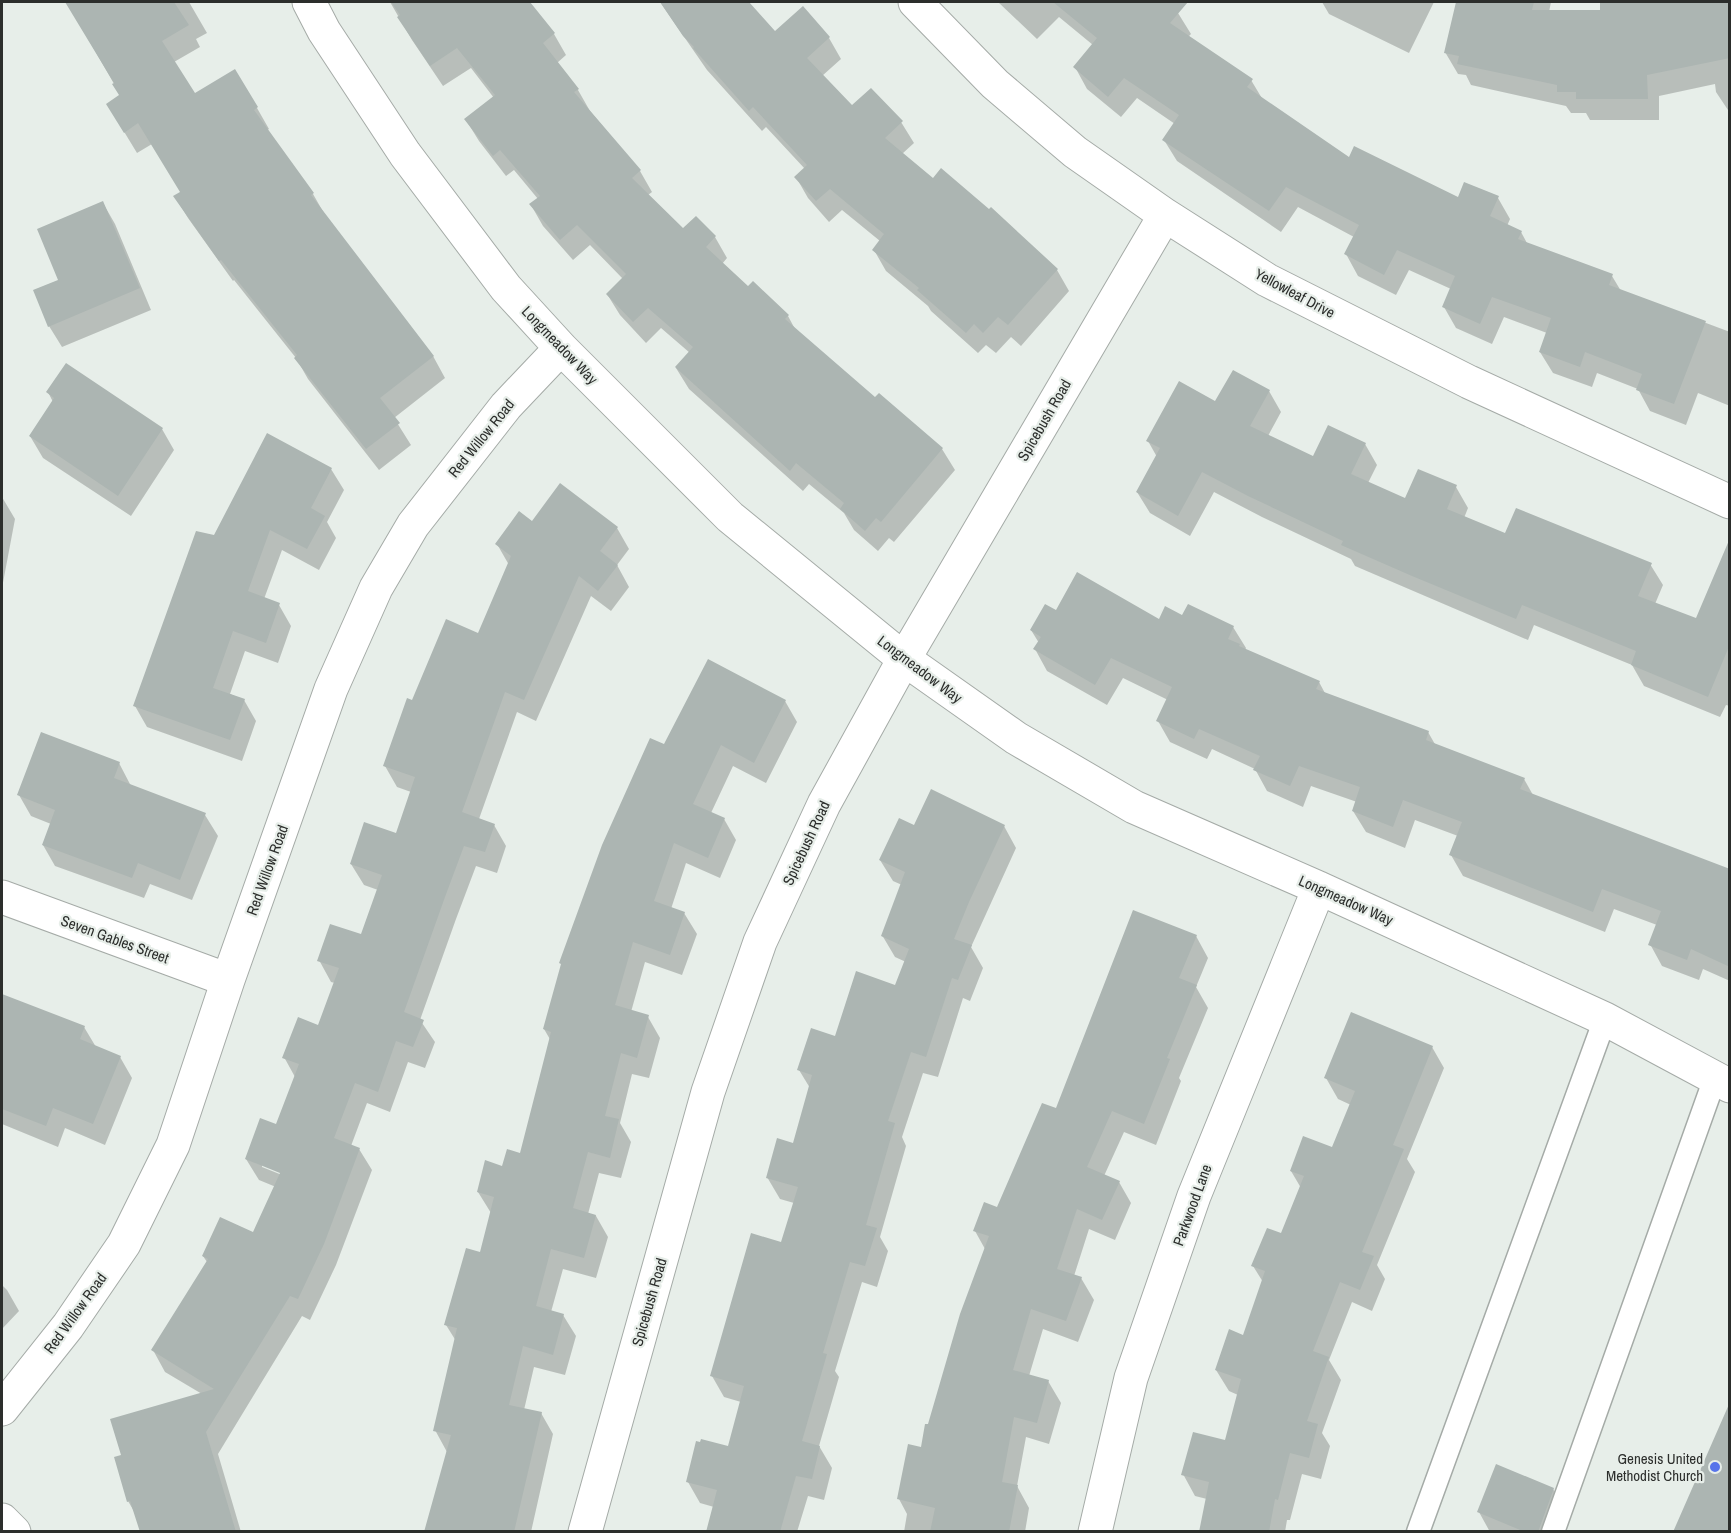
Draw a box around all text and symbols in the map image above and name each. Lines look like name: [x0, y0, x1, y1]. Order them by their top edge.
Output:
street label: Yellowleaf Drive: [1251, 263, 1339, 323]
street label: Longmeadow Way: [517, 301, 603, 389]
street label: Spicebush Road: [1012, 375, 1076, 465]
street label: Red Willow Road: [443, 394, 519, 482]
street label: Longmeadow Way: [873, 630, 967, 708]
street label: Spicebush Road: [777, 797, 835, 889]
street label: Red Willow Road: [241, 822, 293, 918]
street label: Longmeadow Way: [1295, 870, 1397, 931]
street label: Seven Gables Street: [58, 910, 172, 968]
street label: Parkwood Lane: [1168, 1161, 1217, 1249]
street label: Spicebush Road: [626, 1255, 672, 1349]
street label: Red Willow Road: [39, 1268, 111, 1358]
place label: Genesis United Methodist Church: [1606, 1448, 1703, 1486]
marker: Genesis United Methodist Church: [1708, 1460, 1722, 1474]

